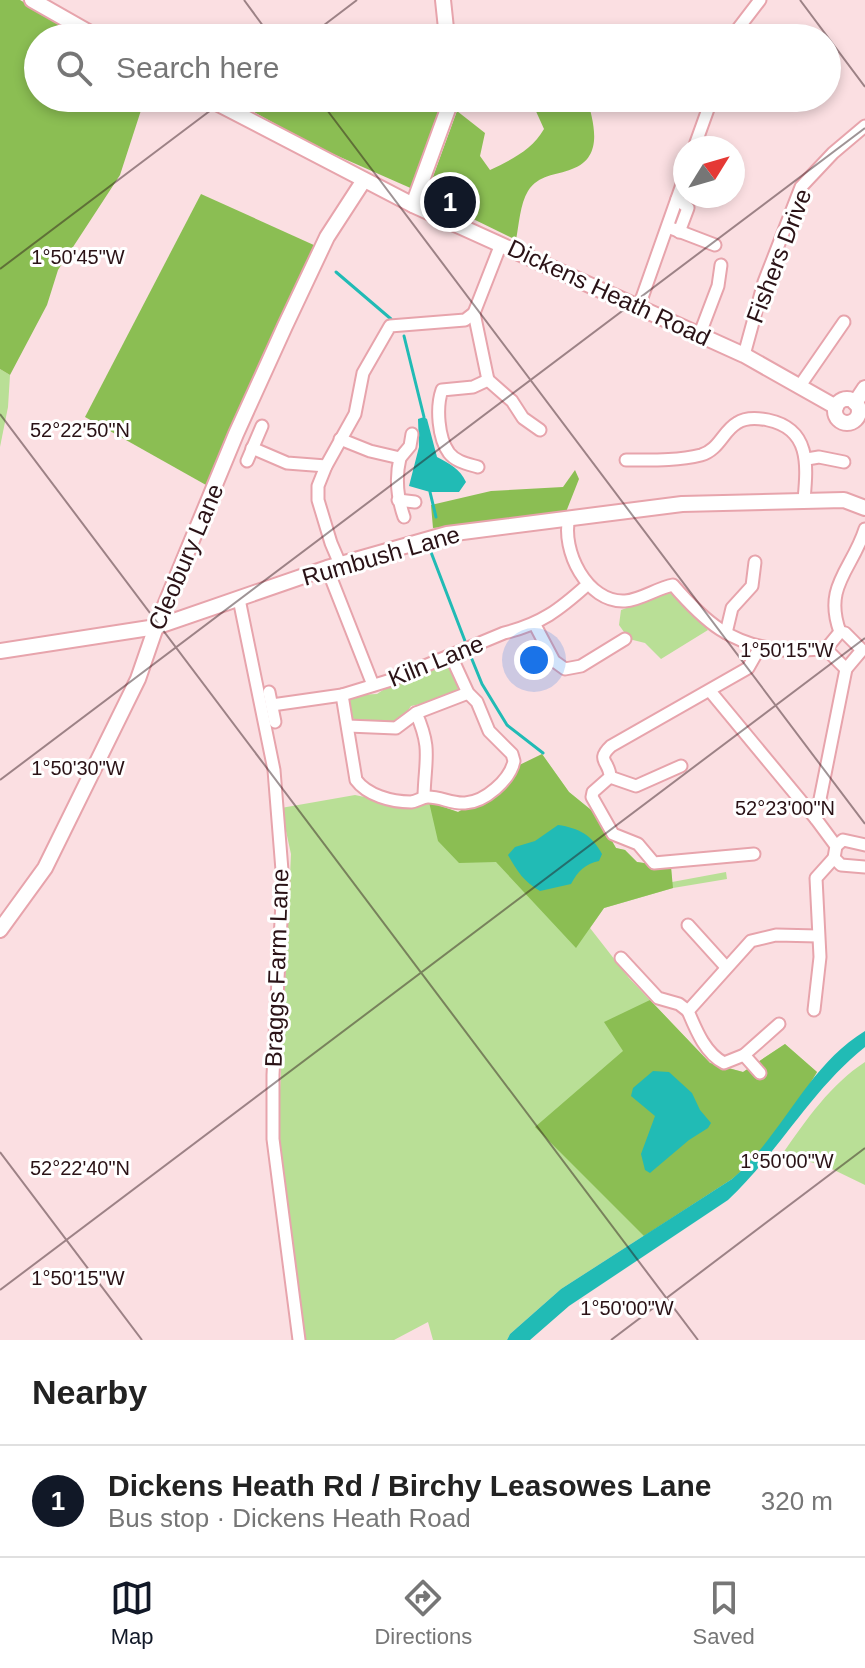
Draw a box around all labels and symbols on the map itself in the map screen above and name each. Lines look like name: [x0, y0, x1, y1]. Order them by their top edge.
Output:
north arrow: [673, 136, 745, 208]
pin: 1: [424, 172, 476, 232]
street label: Fishers Drive: [741, 185, 816, 327]
street label: Dickens Heath Road: [504, 234, 715, 351]
text: 1°50'45"W: [31, 246, 125, 268]
text: 52°22'50"N: [30, 419, 130, 441]
street label: Cleobury Lane: [143, 480, 228, 634]
street label: Rumbush Lane: [299, 520, 463, 591]
street label: Kiln Lane: [384, 629, 487, 692]
text: 1°50'15"W: [740, 639, 834, 661]
your location: [514, 640, 554, 680]
text: 1°50'30"W: [31, 757, 125, 779]
text: 52°23'00"N: [735, 797, 835, 819]
street label: Braggs Farm Lane: [260, 868, 293, 1068]
text: 1°50'00"W: [740, 1150, 834, 1172]
text: 52°22'40"N: [30, 1157, 130, 1179]
text: 1°50'15"W: [31, 1267, 125, 1289]
text: 1°50'00"W: [580, 1297, 674, 1319]

